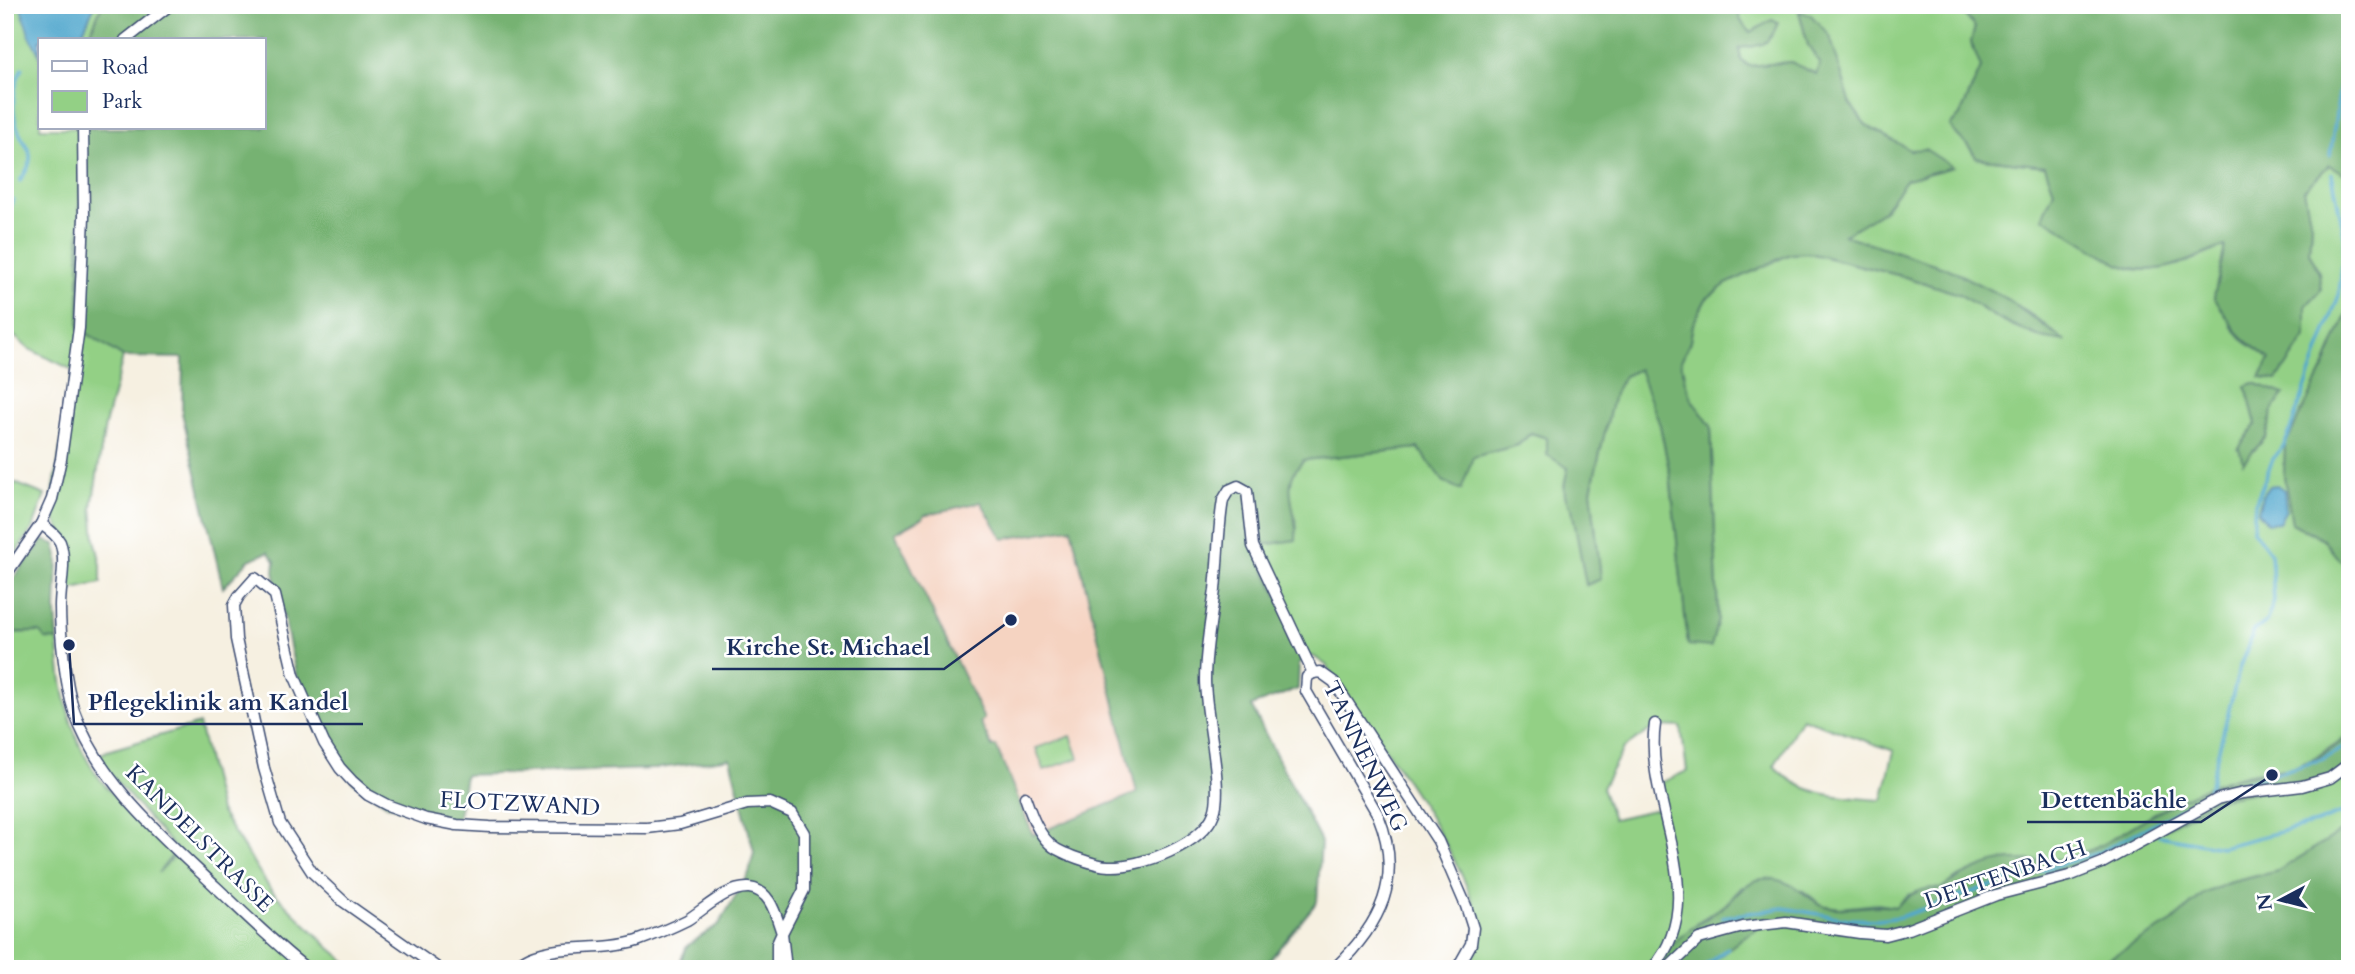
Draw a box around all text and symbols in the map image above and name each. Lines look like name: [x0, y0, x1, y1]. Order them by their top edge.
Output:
legend: [38, 38, 266, 130]
text: Road: [102, 53, 148, 82]
text: Park: [102, 87, 143, 116]
callout: Kirche St. Michael: [712, 624, 944, 669]
text: Kirche St. Michael: [726, 631, 930, 664]
street label: TANNENWEG: [1316, 676, 1415, 837]
callout: Pflegeklinik am Kandel: [74, 679, 363, 724]
text: Pflegeklinik am Kandel: [88, 686, 348, 719]
street label: KANDELSTRASSE: [119, 757, 281, 919]
callout: Dettenbächle: [2027, 777, 2201, 822]
street label: FLOTZWAND: [439, 784, 601, 823]
text: Dettenbächle: [2041, 784, 2187, 817]
street label: DETTENBACH: [1920, 832, 2090, 917]
north arrow: [2246, 866, 2316, 936]
text: N: [2251, 892, 2279, 912]

